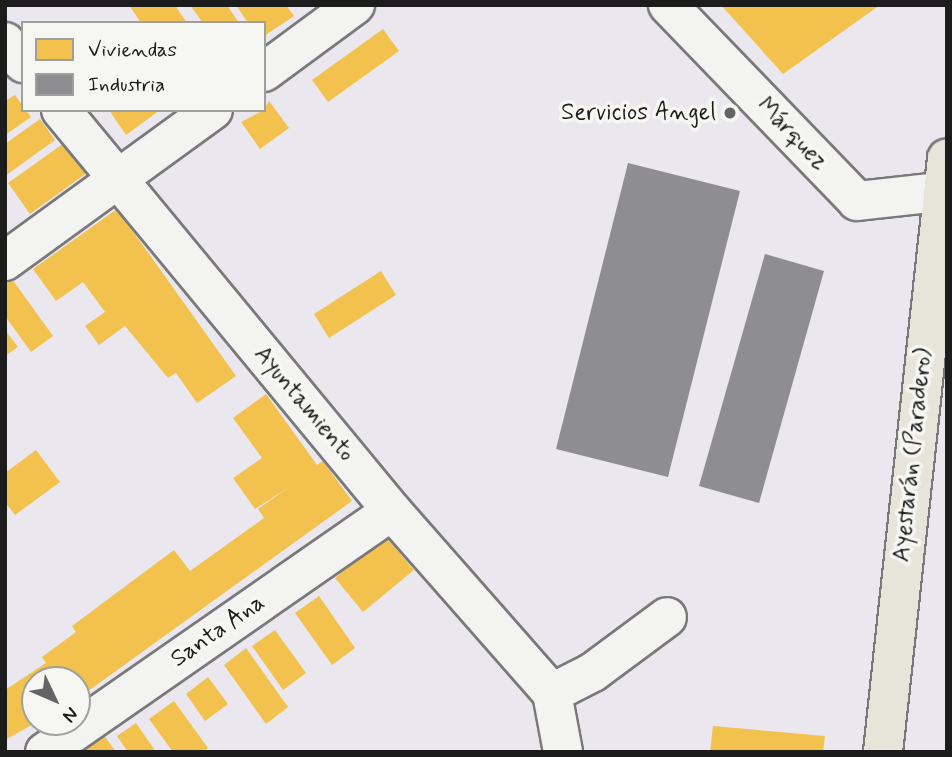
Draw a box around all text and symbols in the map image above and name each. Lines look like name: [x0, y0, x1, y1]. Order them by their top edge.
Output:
legend: [21, 21, 266, 112]
text: Viviendas: [88, 36, 177, 64]
text: Industria: [88, 71, 165, 99]
street label: Márquez: [750, 92, 834, 176]
place label: Servicios Angel: [568, 99, 716, 127]
marker: Servicios Angel: [722, 105, 738, 121]
street label: Ayuntamiento: [247, 340, 361, 468]
street label: Ayestarán (Paradero): [887, 347, 939, 563]
street label: Santa Ana: [166, 588, 270, 674]
north arrow: [21, 666, 91, 736]
text: N: [57, 701, 83, 728]

